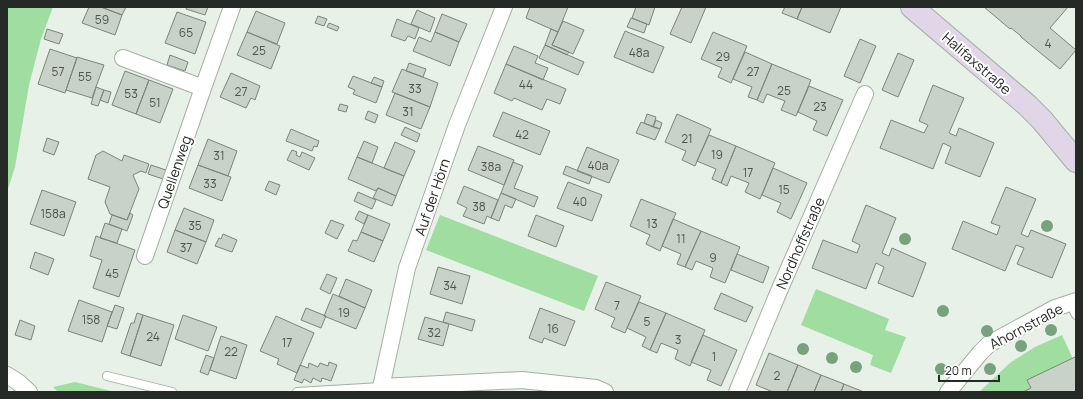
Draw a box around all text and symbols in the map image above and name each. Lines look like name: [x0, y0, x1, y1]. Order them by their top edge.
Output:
house number: 59: [95, 11, 109, 28]
house number: 65: [179, 24, 193, 41]
street label: Halifaxstraße: [938, 28, 1016, 98]
house number: 4: [1044, 35, 1052, 52]
house number: 25: [252, 42, 266, 59]
house number: 48a: [629, 44, 649, 61]
house number: 29: [716, 48, 730, 65]
house number: 57: [52, 63, 64, 80]
house number: 27: [747, 63, 759, 80]
house number: 55: [78, 68, 92, 85]
house number: 44: [519, 76, 533, 93]
house number: 33: [408, 80, 422, 97]
house number: 25: [777, 82, 791, 99]
house number: 27: [235, 83, 247, 100]
house number: 53: [124, 85, 138, 102]
house number: 51: [149, 94, 161, 111]
house number: 23: [813, 98, 827, 115]
house number: 31: [402, 103, 414, 120]
house number: 42: [515, 126, 529, 143]
house number: 21: [681, 130, 693, 147]
street label: Quellenweg: [153, 133, 195, 211]
house number: 19: [711, 146, 723, 163]
house number: 31: [213, 147, 225, 164]
street label: Auf der Hörn: [410, 156, 454, 238]
house number: 40a: [587, 157, 609, 174]
house number: 38a: [481, 158, 501, 175]
house number: 17: [743, 164, 753, 181]
house number: 33: [203, 175, 217, 192]
house number: 15: [778, 181, 790, 198]
house number: 40: [573, 193, 587, 210]
street label: Nordhoffstraße: [771, 194, 829, 292]
house number: 38: [472, 198, 486, 215]
house number: 158a: [40, 205, 66, 222]
house number: 13: [646, 215, 658, 232]
house number: 35: [188, 217, 202, 234]
house number: 11: [676, 230, 686, 247]
house number: 37: [180, 239, 192, 256]
house number: 9: [709, 249, 717, 266]
house number: 45: [105, 265, 119, 282]
house number: 34: [443, 277, 457, 294]
house number: 7: [614, 297, 620, 314]
street label: Ahornstraße: [986, 299, 1066, 353]
house number: 19: [338, 304, 350, 321]
house number: 158: [82, 311, 100, 328]
house number: 5: [644, 313, 651, 330]
house number: 16: [547, 320, 559, 337]
house number: 32: [427, 324, 441, 341]
house number: 24: [146, 328, 160, 345]
house number: 3: [675, 331, 681, 348]
house number: 17: [282, 334, 292, 351]
house number: 22: [224, 343, 238, 360]
house number: 1: [712, 348, 716, 365]
scale bar: [939, 357, 999, 383]
text: 20 m: [945, 362, 972, 379]
house number: 2: [774, 367, 781, 384]

